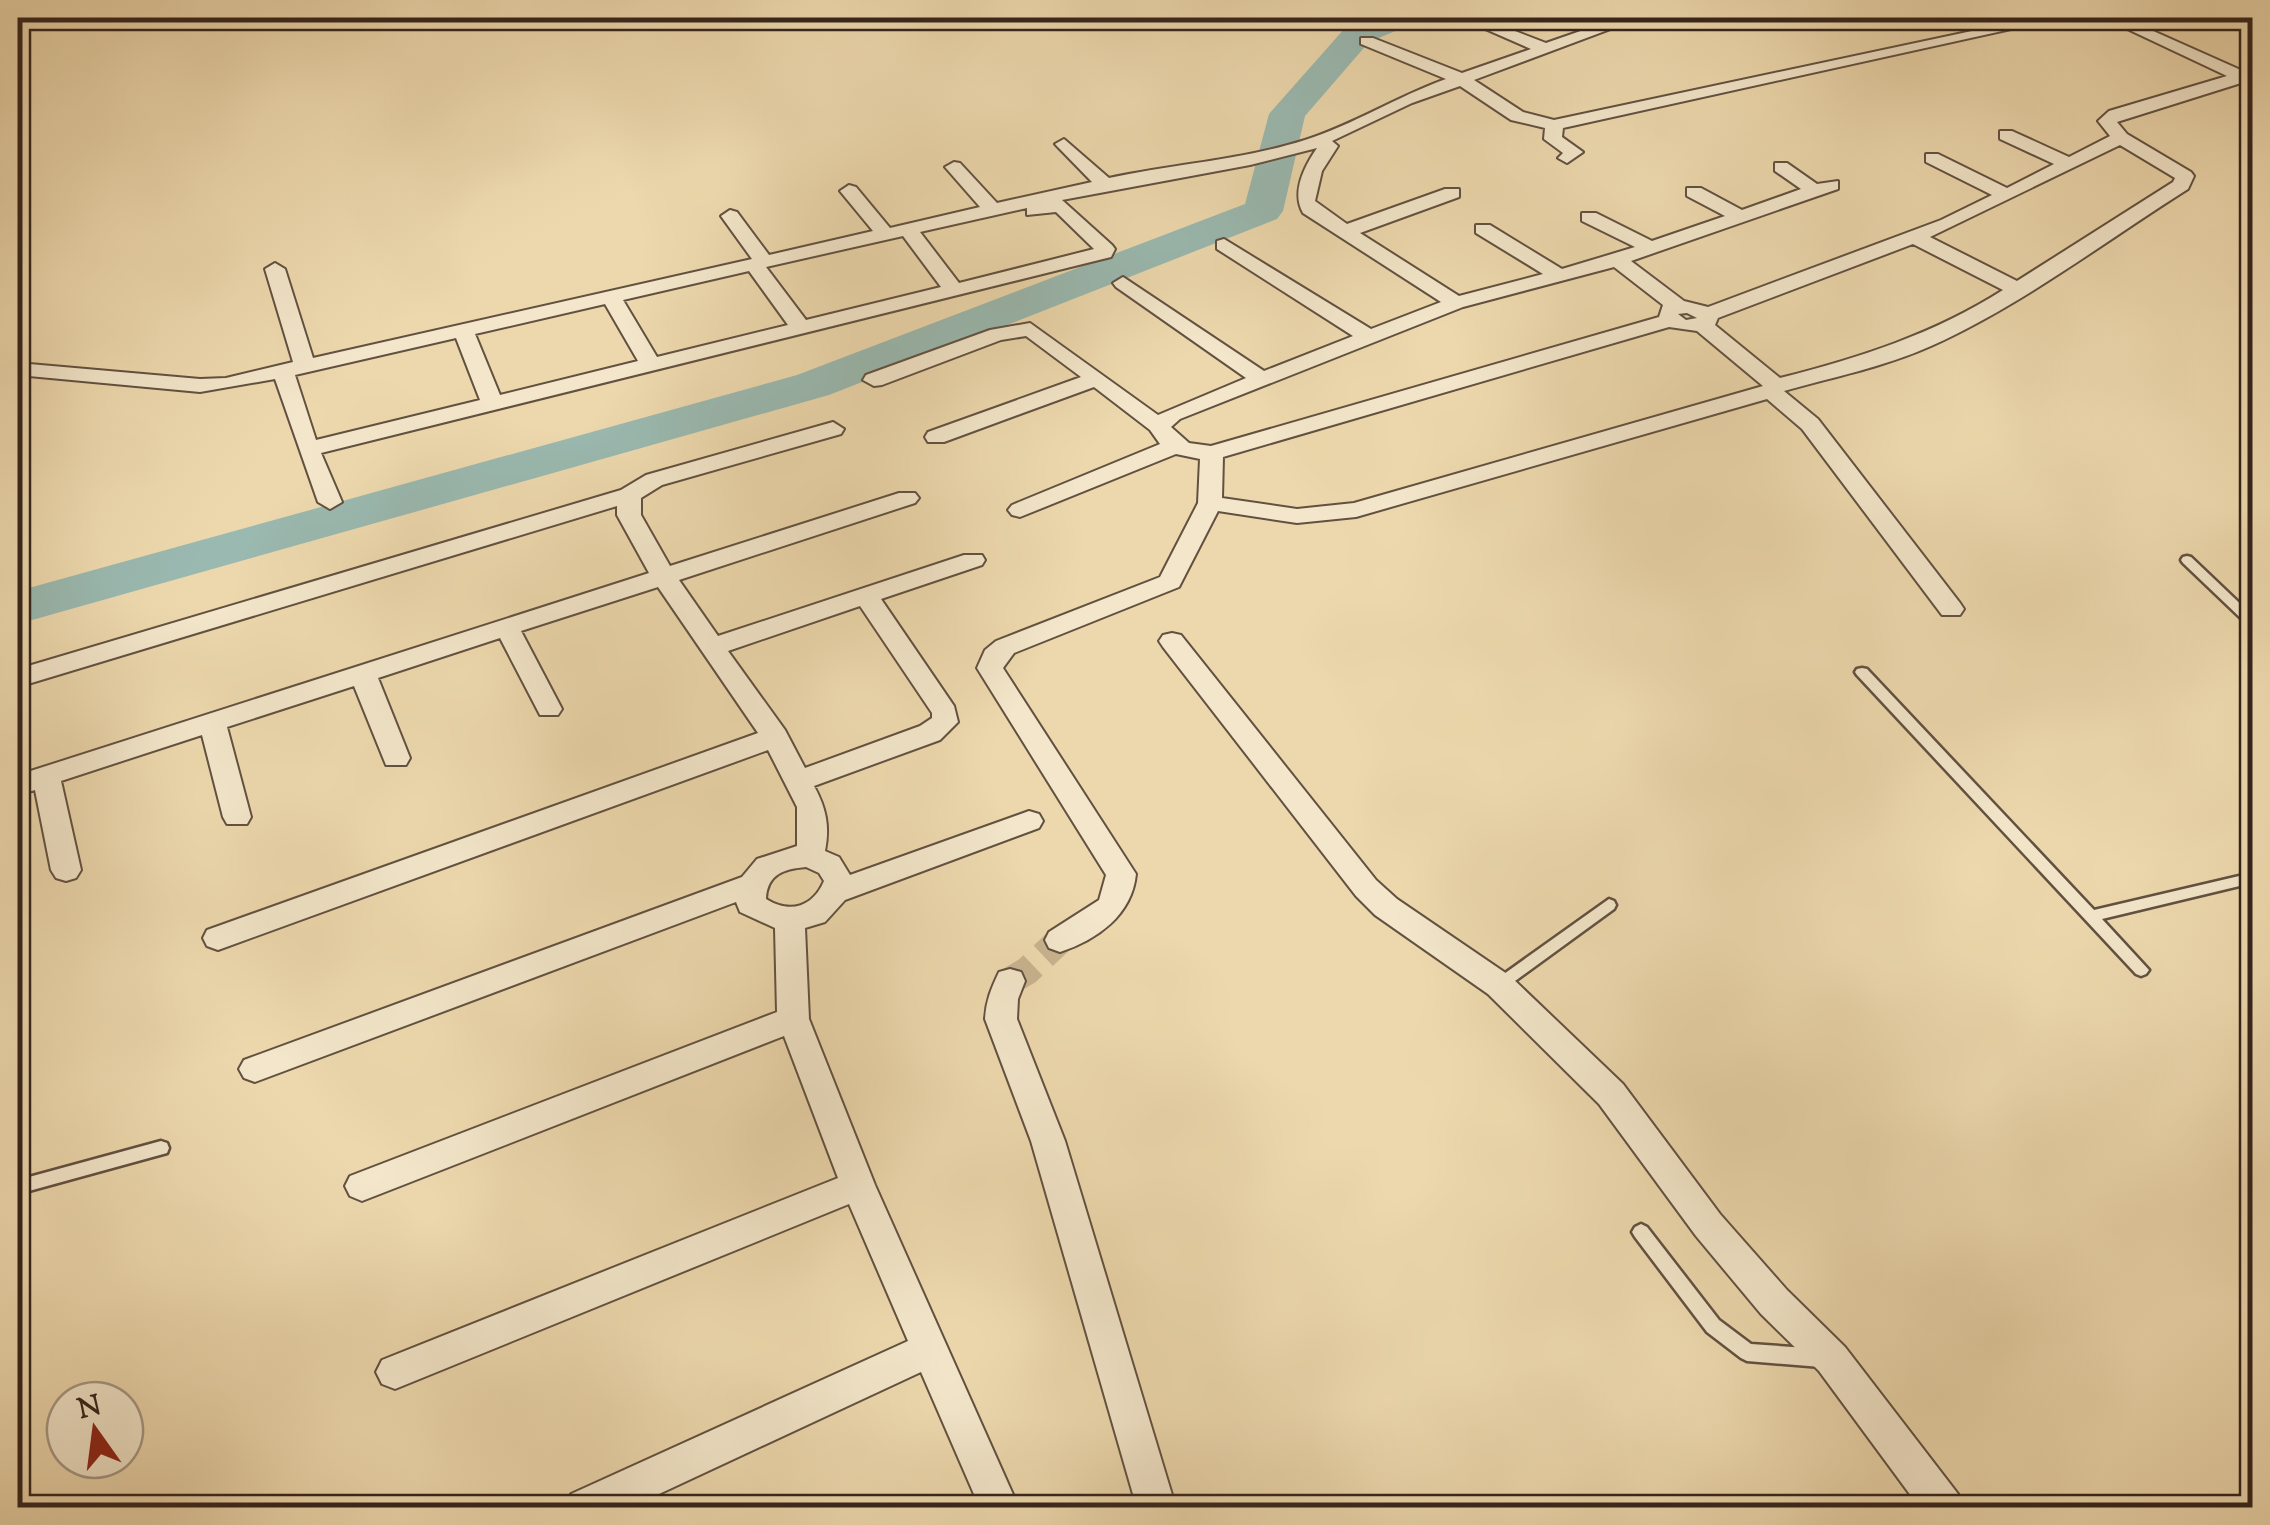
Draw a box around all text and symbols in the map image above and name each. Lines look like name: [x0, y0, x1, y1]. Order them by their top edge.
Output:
north arrow: [45, 1380, 145, 1480]
text: N: [74, 1387, 105, 1431]

